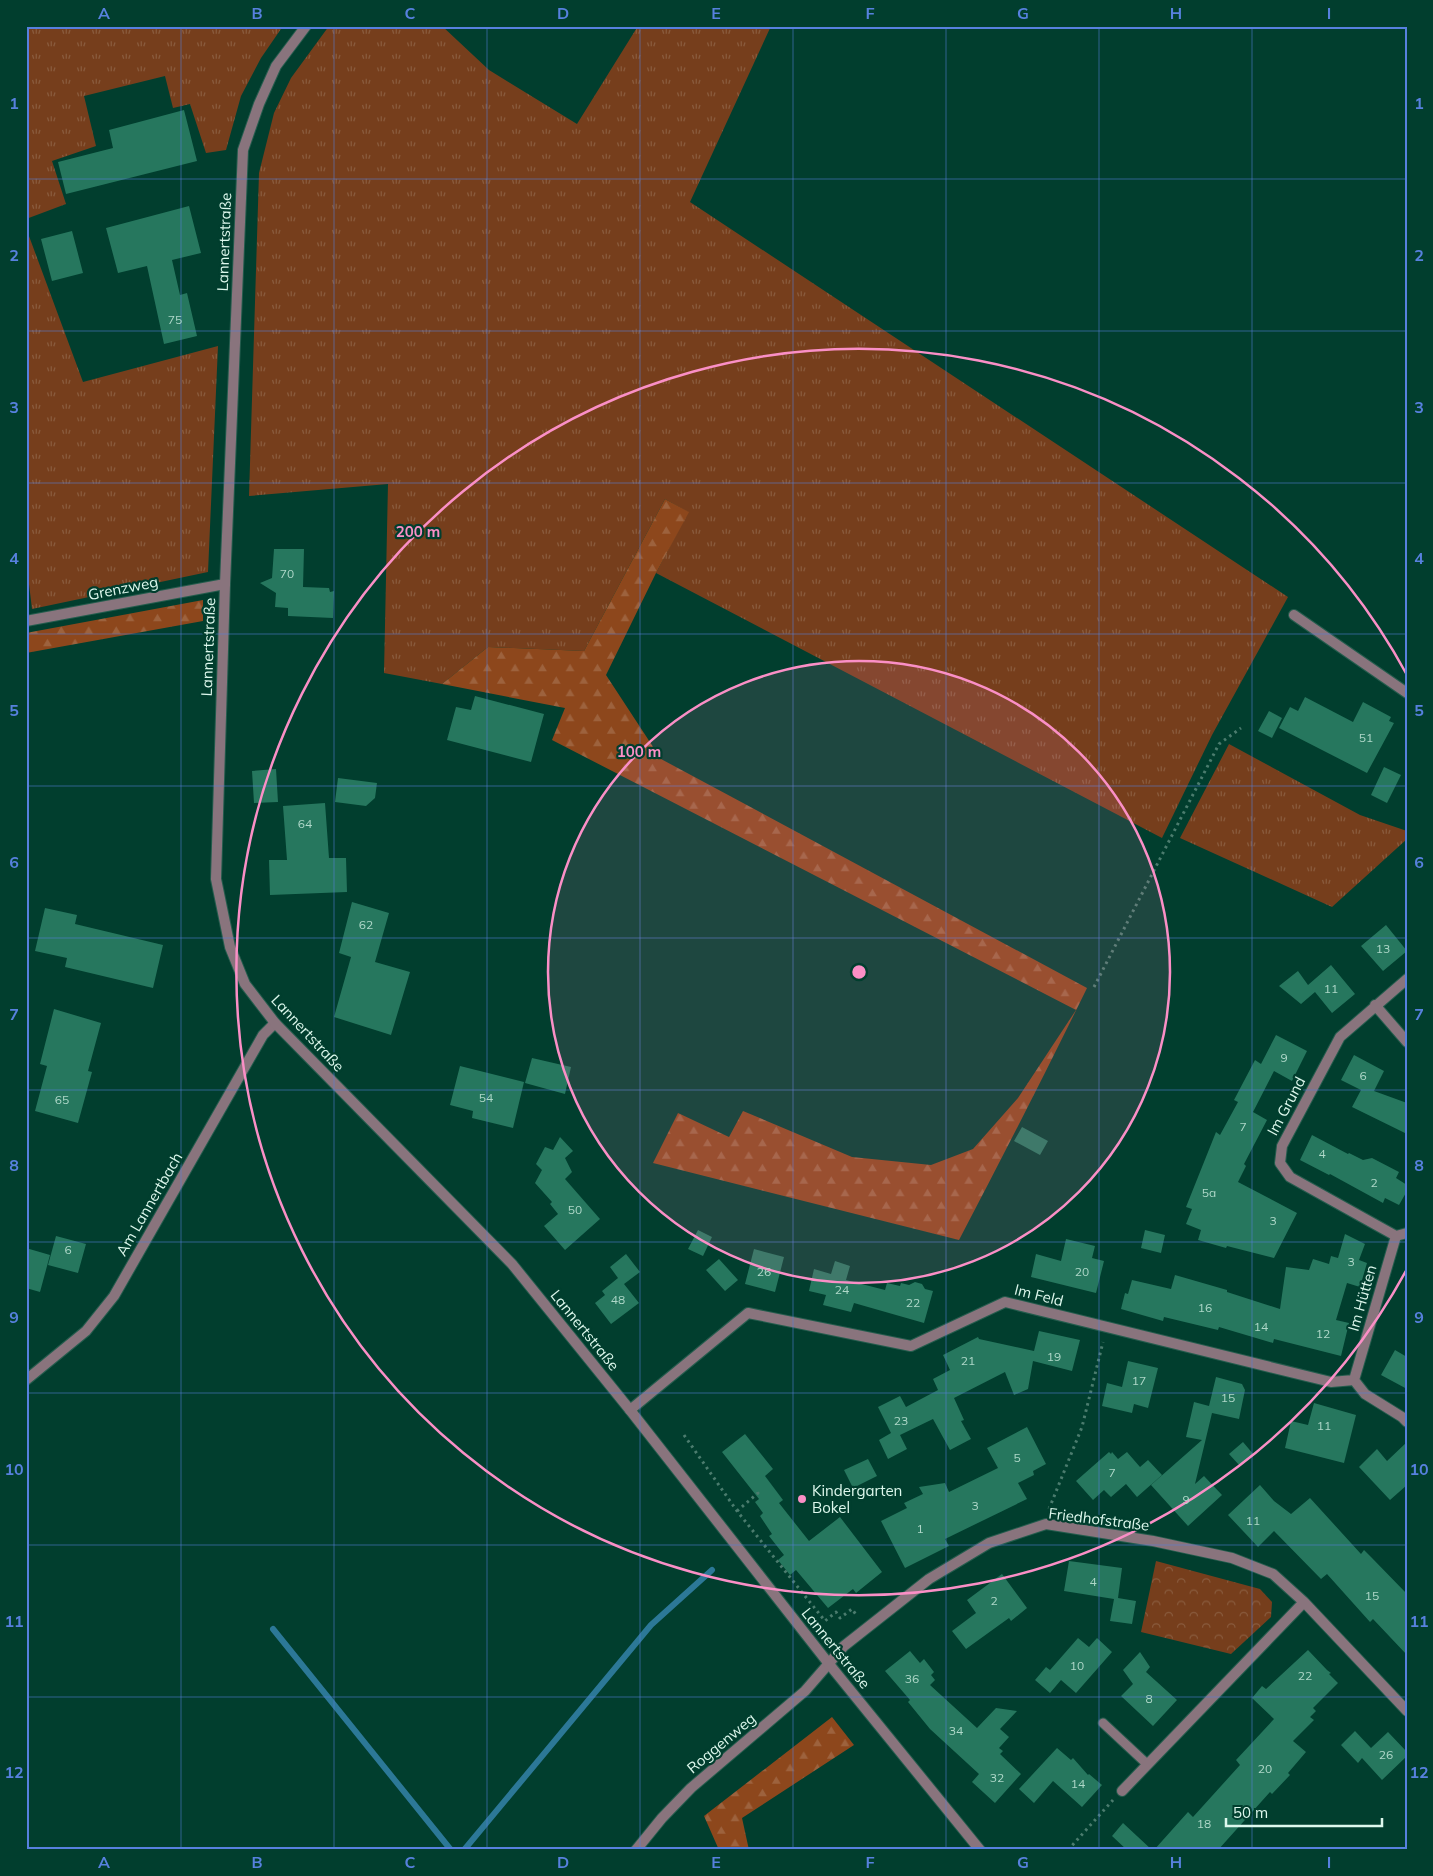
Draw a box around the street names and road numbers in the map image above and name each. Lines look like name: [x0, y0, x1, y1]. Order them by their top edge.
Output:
street label: Lannertstraße: [213, 192, 235, 292]
street label: Grenzweg: [86, 572, 160, 604]
street label: Lannertstraße: [197, 597, 219, 697]
street label: Lannertstraße: [267, 990, 349, 1076]
street label: Im Grund: [1263, 1073, 1309, 1139]
street label: Am Lannertbach: [112, 1149, 186, 1259]
street label: Im Hütten: [1343, 1263, 1381, 1333]
street label: Im Feld: [1013, 1280, 1065, 1310]
street label: Lannertstraße: [547, 1286, 623, 1374]
street label: Friedhofstraße: [1048, 1503, 1150, 1535]
street label: Lannertstraße: [798, 1604, 874, 1692]
street label: Roggenweg: [683, 1709, 759, 1777]

